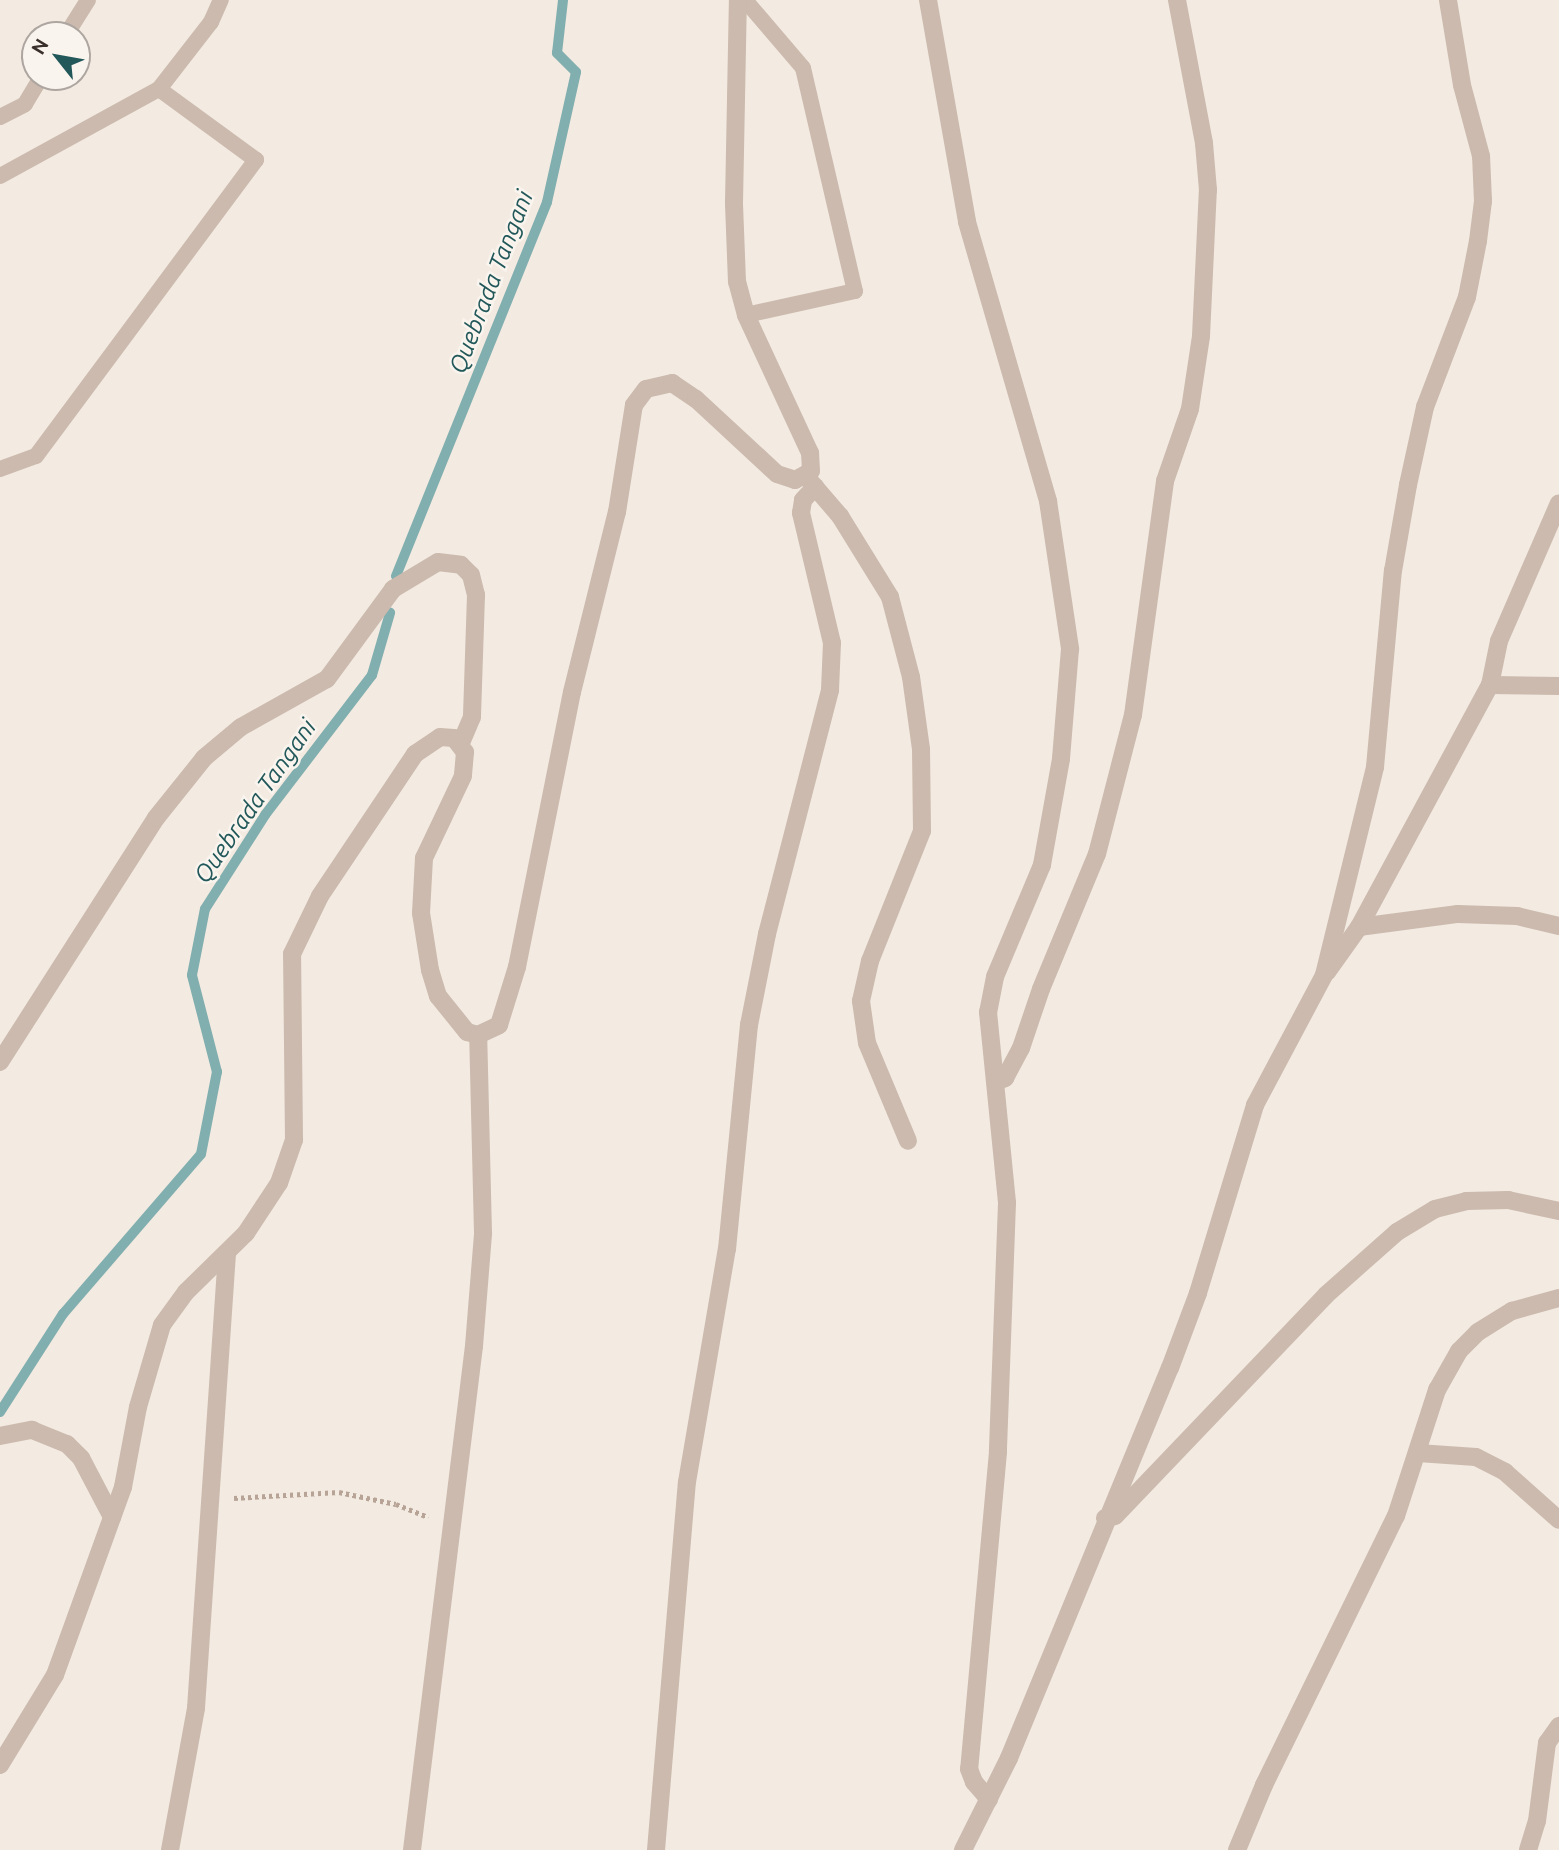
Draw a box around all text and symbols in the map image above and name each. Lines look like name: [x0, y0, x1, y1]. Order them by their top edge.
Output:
north arrow: [21, 21, 91, 91]
text: N: [27, 34, 53, 58]
water label: Quebrada Tangani: [443, 187, 539, 377]
water label: Quebrada Tangani: [188, 714, 322, 888]

